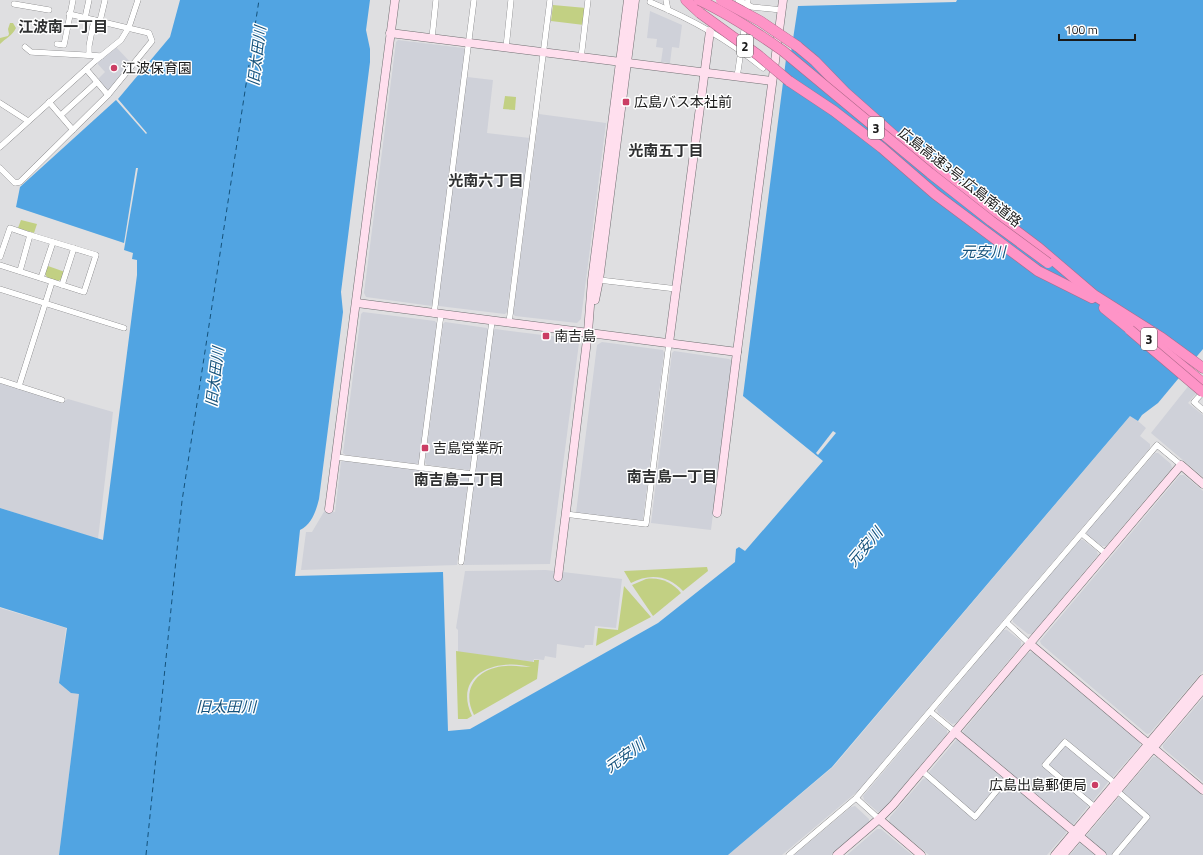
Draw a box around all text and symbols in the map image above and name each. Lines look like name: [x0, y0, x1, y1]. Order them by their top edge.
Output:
district label: 江波南一丁目: [18, 15, 108, 38]
scale bar: [1059, 16, 1135, 42]
text: 100 m: [1065, 20, 1098, 39]
water label: 旧太田川: [241, 23, 272, 87]
road number: 2: [737, 35, 753, 57]
place label: 江波保育園: [122, 57, 192, 78]
marker: 江波保育園: [109, 63, 119, 73]
place label: 広島バス本社前: [634, 91, 732, 112]
marker: 広島バス本社前: [621, 97, 631, 107]
road number: 3: [868, 117, 884, 139]
street label: 広島高速3号;広島南道路: [894, 122, 1026, 231]
district label: 光南五丁目: [628, 139, 704, 162]
district label: 光南六丁目: [448, 169, 524, 192]
water label: 元安川: [960, 240, 1007, 263]
place label: 南吉島: [554, 325, 596, 346]
road number: 3: [1141, 328, 1157, 350]
marker: 南吉島: [541, 331, 551, 341]
water label: 旧太田川: [199, 344, 230, 408]
place label: 吉島営業所: [433, 437, 503, 458]
marker: 吉島営業所: [420, 443, 430, 453]
district label: 南吉島一丁目: [627, 465, 717, 488]
district label: 南吉島二丁目: [414, 468, 504, 491]
water label: 元安川: [841, 521, 889, 571]
water label: 旧太田川: [196, 695, 258, 718]
water label: 元安川: [600, 732, 651, 778]
place label: 広島出島郵便局: [989, 774, 1087, 795]
marker: 広島出島郵便局: [1090, 780, 1100, 790]

